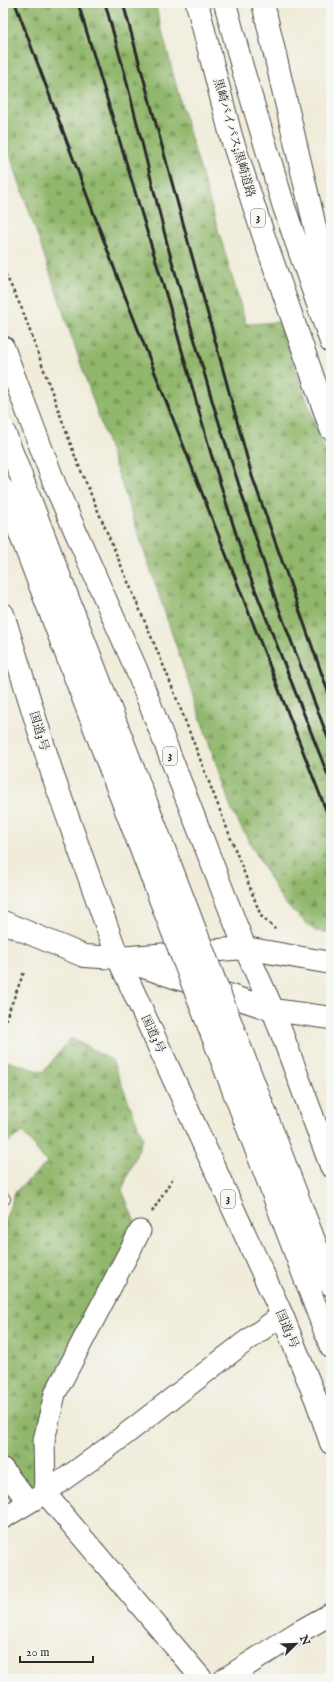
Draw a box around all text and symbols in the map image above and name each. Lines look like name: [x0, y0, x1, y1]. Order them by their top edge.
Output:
street label: 黒崎バイパス;黒崎道路: [210, 77, 258, 199]
road number: 3: [251, 209, 265, 227]
street label: 国道3号: [26, 709, 52, 753]
road number: 3: [163, 747, 177, 765]
street label: 国道3号: [138, 1012, 168, 1056]
road number: 3: [221, 1190, 235, 1208]
street label: 国道3号: [272, 1307, 302, 1351]
north arrow: [276, 1624, 316, 1664]
text: N: [296, 1632, 313, 1648]
scale bar: [20, 1638, 93, 1664]
text: 20 m: [26, 1645, 49, 1660]

